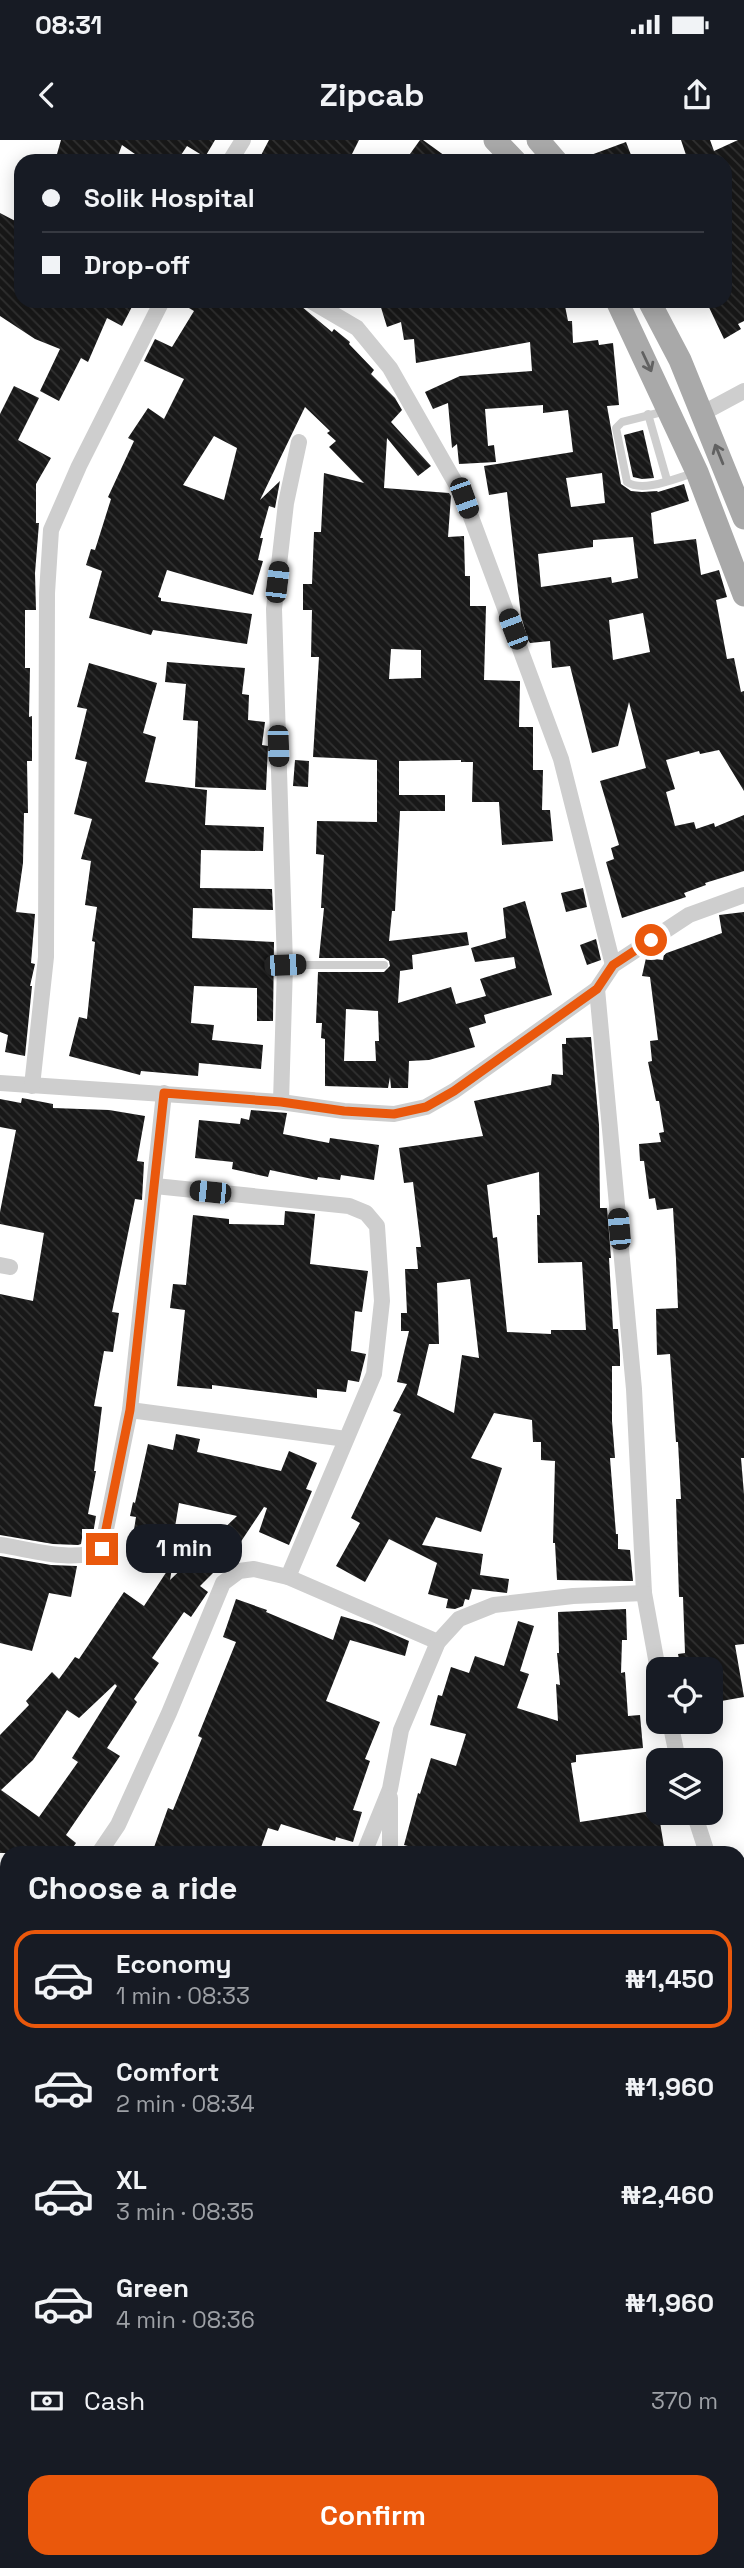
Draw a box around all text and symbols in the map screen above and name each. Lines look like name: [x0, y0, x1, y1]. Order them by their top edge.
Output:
text: 08:31: [35, 8, 102, 42]
text: Zipcab: [319, 75, 425, 115]
icon: back: [28, 76, 66, 114]
icon: share: [678, 76, 716, 114]
text: Solik Hospital: [84, 181, 255, 215]
text: Drop-off: [84, 248, 190, 282]
one-way arrow: [641, 351, 654, 372]
one-way arrow: [712, 444, 725, 466]
car: [447, 475, 482, 521]
car: [265, 560, 290, 604]
car: [496, 606, 531, 652]
car: [267, 725, 290, 767]
route start: [635, 924, 667, 956]
car: [264, 954, 307, 976]
car: [189, 1179, 232, 1205]
car: [607, 1207, 632, 1251]
callout: 1 min: [126, 1524, 242, 1574]
route end: [86, 1533, 118, 1565]
text: 1 min: [156, 1533, 212, 1563]
map controls: [646, 1657, 723, 1825]
button: locate: [646, 1657, 723, 1734]
button: layers: [646, 1748, 723, 1825]
text: Choose a ride: [28, 1868, 238, 1908]
text: Economy: [116, 1947, 232, 1981]
icon: car: [32, 1948, 95, 2011]
text: ₦1,450: [625, 1962, 714, 1996]
text: 1 min · 08:33: [116, 1981, 250, 2011]
text: Comfort: [116, 2055, 219, 2089]
icon: car: [32, 2056, 95, 2119]
text: ₦1,960: [625, 2070, 714, 2104]
text: 2 min · 08:34: [116, 2089, 255, 2119]
text: XL: [116, 2163, 147, 2197]
icon: car: [32, 2164, 95, 2227]
text: ₦2,460: [621, 2178, 714, 2212]
text: 3 min · 08:35: [116, 2197, 254, 2227]
text: Green: [116, 2271, 189, 2305]
icon: car: [32, 2272, 95, 2335]
text: ₦1,960: [625, 2286, 714, 2320]
text: 4 min · 08:36: [116, 2305, 255, 2335]
icon: cash: [28, 2382, 66, 2420]
text: Cash: [84, 2384, 145, 2418]
text: 370 m: [651, 2386, 718, 2416]
button: Confirm: [28, 2475, 718, 2555]

